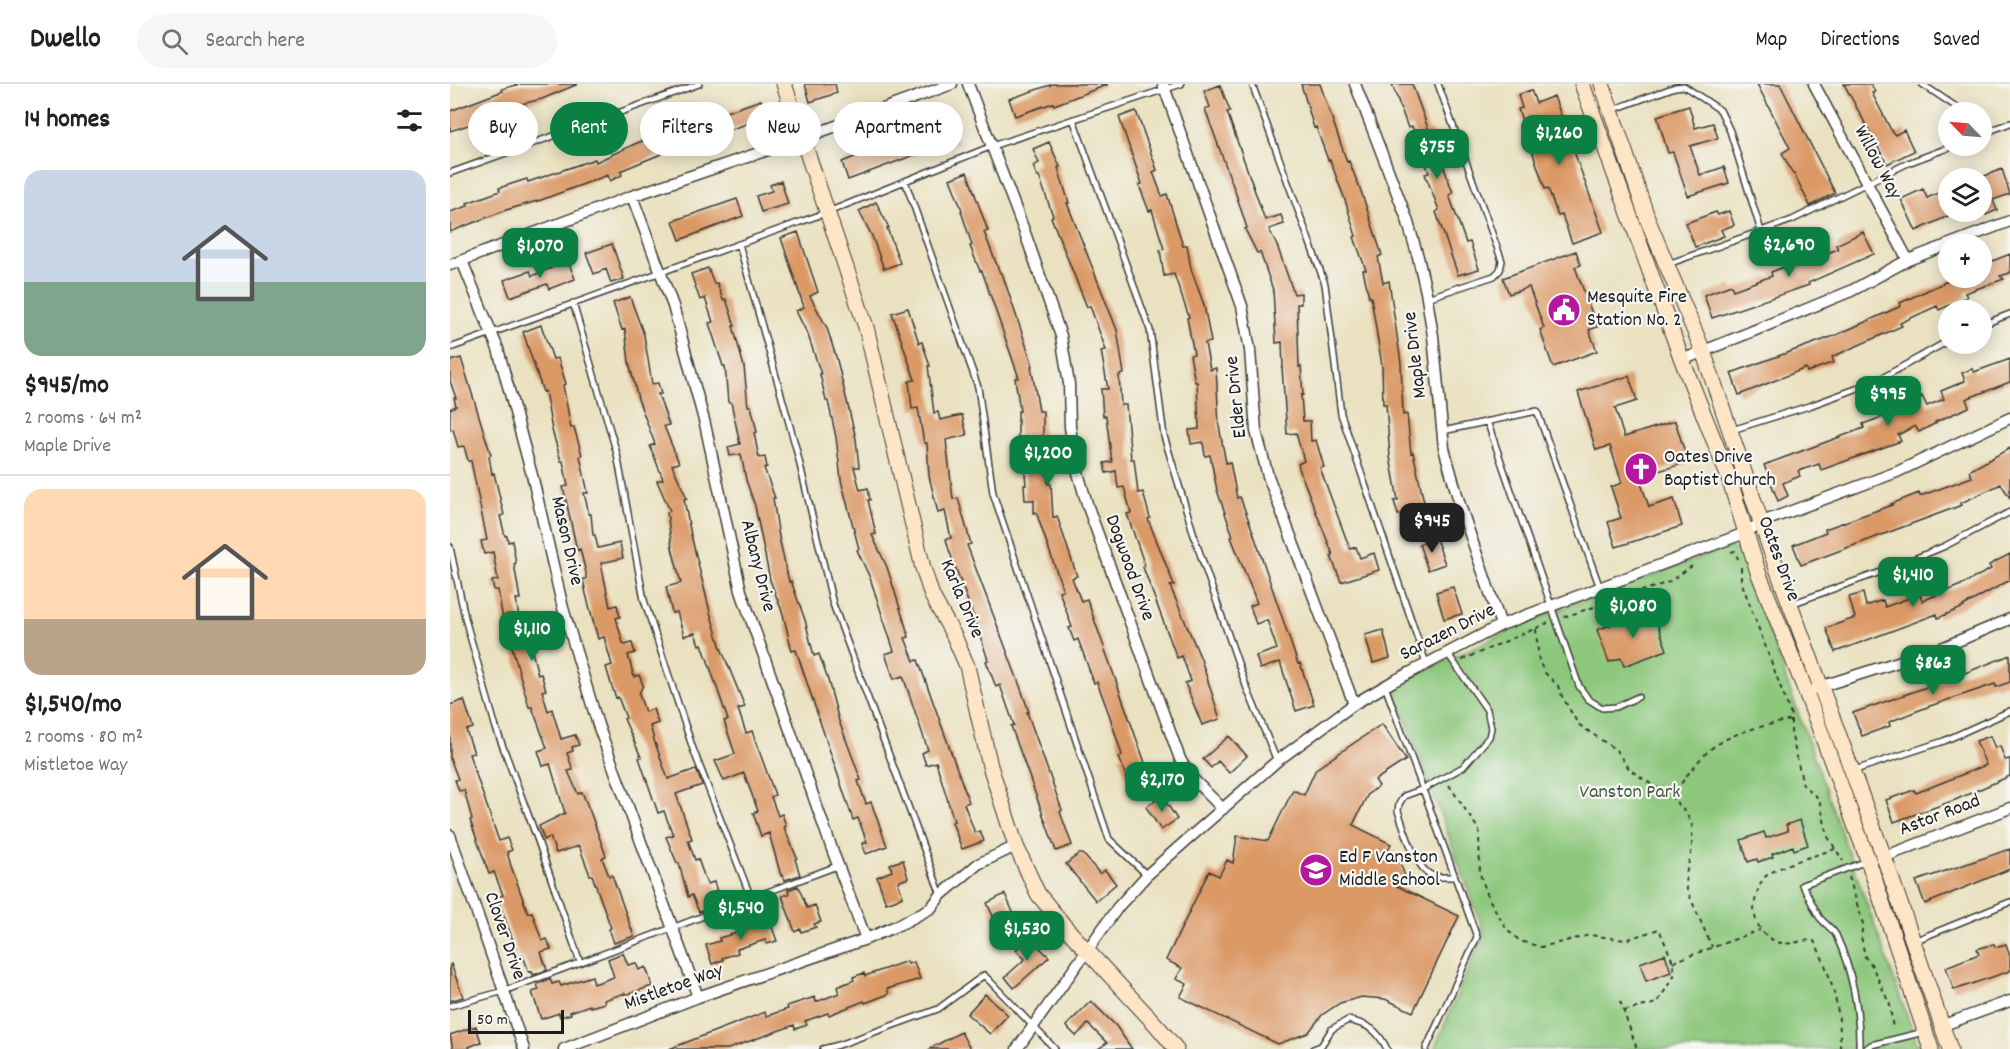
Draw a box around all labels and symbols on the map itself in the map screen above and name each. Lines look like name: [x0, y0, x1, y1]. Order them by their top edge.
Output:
north arrow: [1938, 102, 1992, 156]
pin: $1,260: [1510, 115, 1608, 166]
street label: Willow Way: [1846, 121, 1909, 206]
pin: $755: [1401, 129, 1473, 180]
pin: $2,690: [1740, 227, 1838, 278]
pin: $1,070: [491, 228, 589, 279]
place label: Mesquite Fire Station No. 2: [1587, 284, 1687, 335]
public building icon: Mesquite Fire Station No. 2: [1546, 292, 1582, 328]
street label: Maple Drive: [1397, 310, 1435, 400]
street label: Elder Drive: [1219, 354, 1255, 440]
pin: $995: [1852, 376, 1924, 427]
pin: $1,200: [999, 435, 1097, 486]
place label: Oates Drive Baptist Church: [1664, 444, 1776, 495]
church icon: Oates Drive Baptist Church: [1623, 451, 1659, 487]
street label: Mason Drive: [542, 494, 590, 589]
pin: $945: [1396, 503, 1468, 554]
street label: Dogwood Drive: [1097, 511, 1161, 625]
street label: Oates Drive: [1750, 513, 1806, 606]
street label: Albany Drive: [732, 517, 782, 615]
street label: Karla Drive: [932, 555, 990, 643]
pin: $1,410: [1864, 557, 1962, 608]
pin: $1,080: [1584, 588, 1682, 639]
street label: Sarazen Drive: [1395, 597, 1501, 669]
pin: $1,110: [483, 611, 581, 662]
pin: $863: [1897, 645, 1969, 696]
pin: $2,170: [1113, 762, 1211, 813]
park label: Vanston Park: [1580, 779, 1680, 807]
street label: Astor Road: [1895, 788, 1985, 844]
place label: Ed F Vanston Middle School: [1339, 844, 1440, 895]
school or university icon: Ed F Vanston Middle School: [1298, 852, 1334, 888]
street label: Clover Drive: [476, 888, 532, 984]
pin: $1,540: [692, 890, 790, 941]
pin: $1,530: [978, 911, 1076, 962]
street label: Mistletoe Way: [621, 957, 728, 1019]
scale bar: [468, 1007, 564, 1034]

